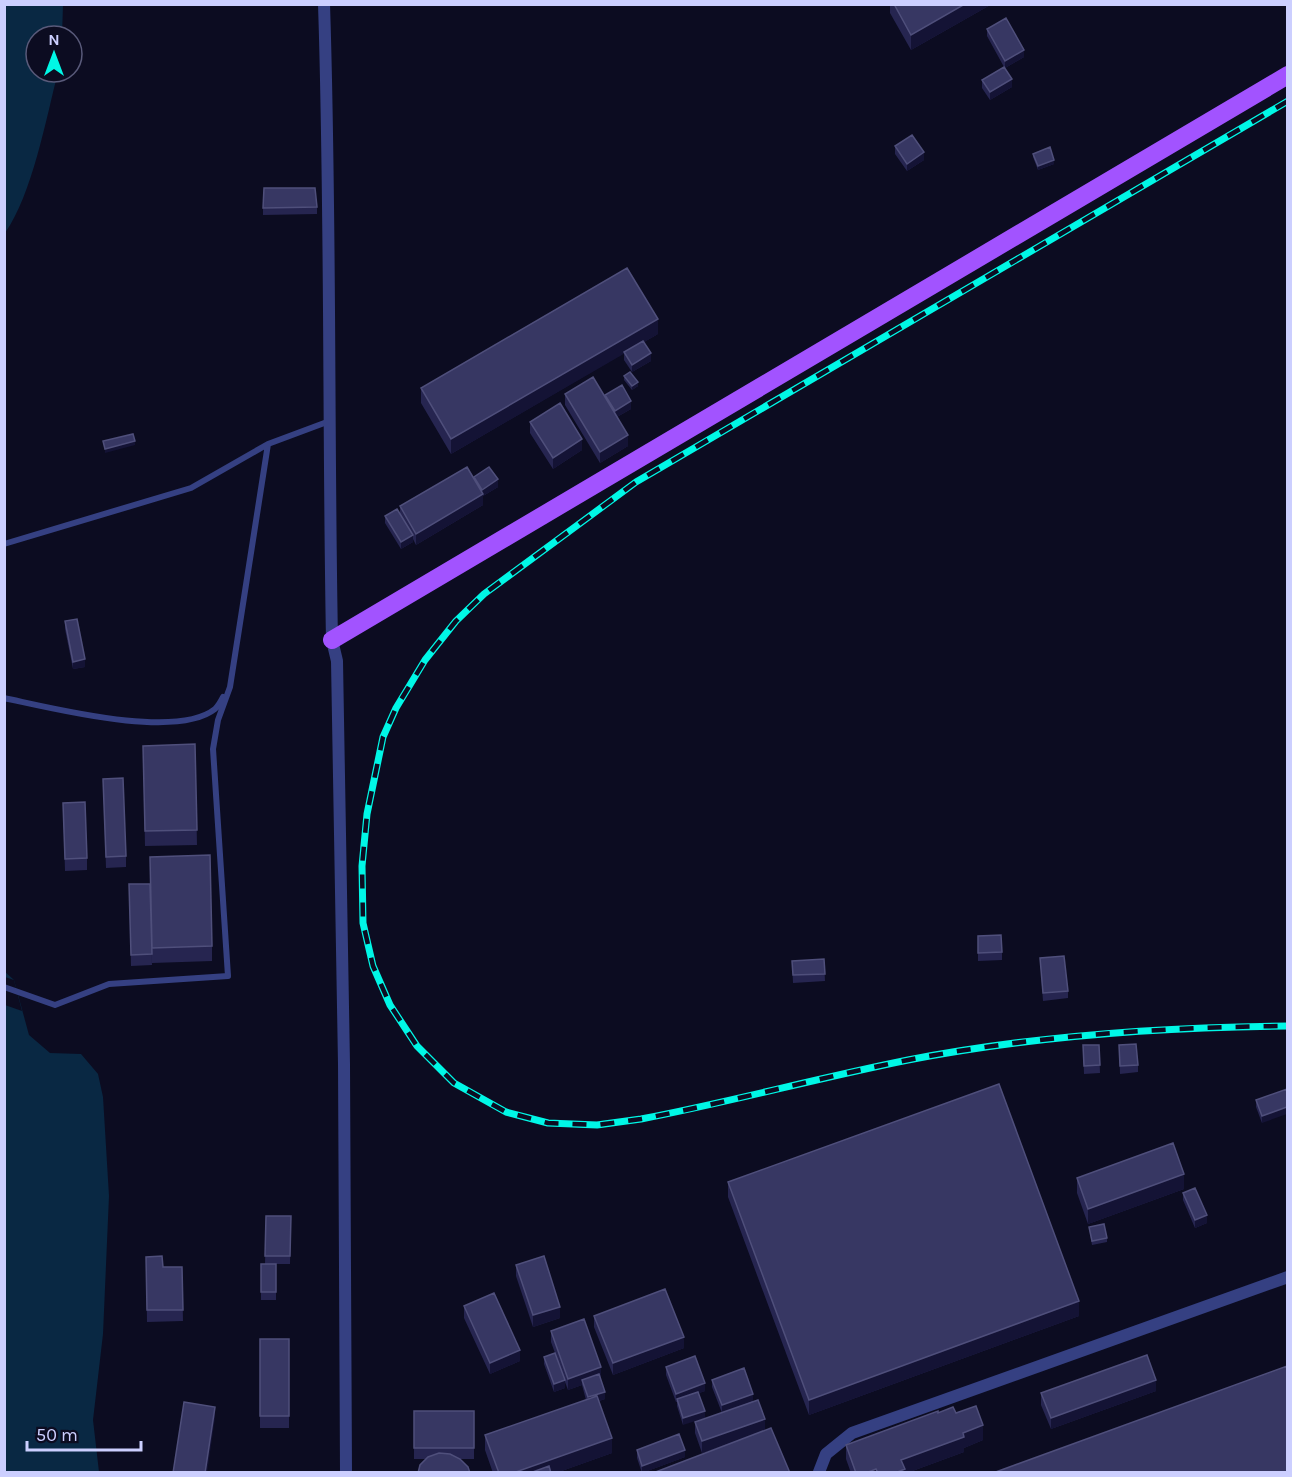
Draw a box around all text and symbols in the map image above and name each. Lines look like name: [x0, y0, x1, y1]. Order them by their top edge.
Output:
north arrow: [24, 24, 84, 84]
text: N: [48, 30, 60, 49]
scale bar: [27, 1414, 141, 1452]
text: 50 m: [36, 1424, 78, 1446]

